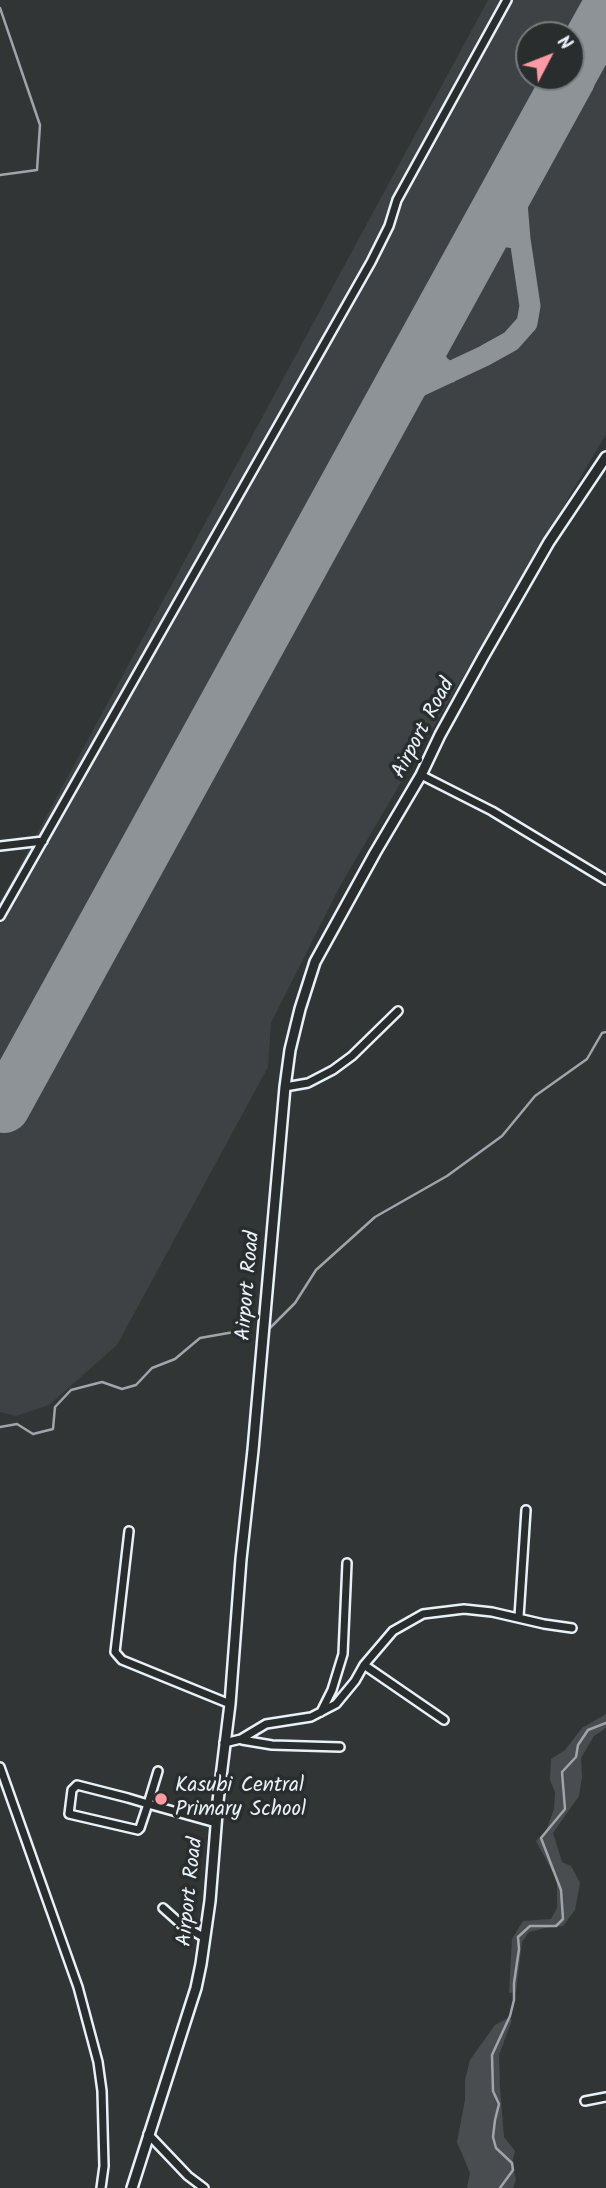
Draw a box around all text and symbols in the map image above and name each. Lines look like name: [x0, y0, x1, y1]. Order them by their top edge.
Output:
north arrow: [515, 21, 585, 91]
text: N: [549, 29, 579, 58]
street label: Airport Road: [388, 675, 462, 783]
street label: Airport Road: [233, 1230, 267, 1342]
place label: Kasubi Central Primary School: [175, 1774, 306, 1824]
marker: Kasubi Central Primary School: [153, 1791, 169, 1807]
street label: Airport Road: [174, 1836, 210, 1948]

